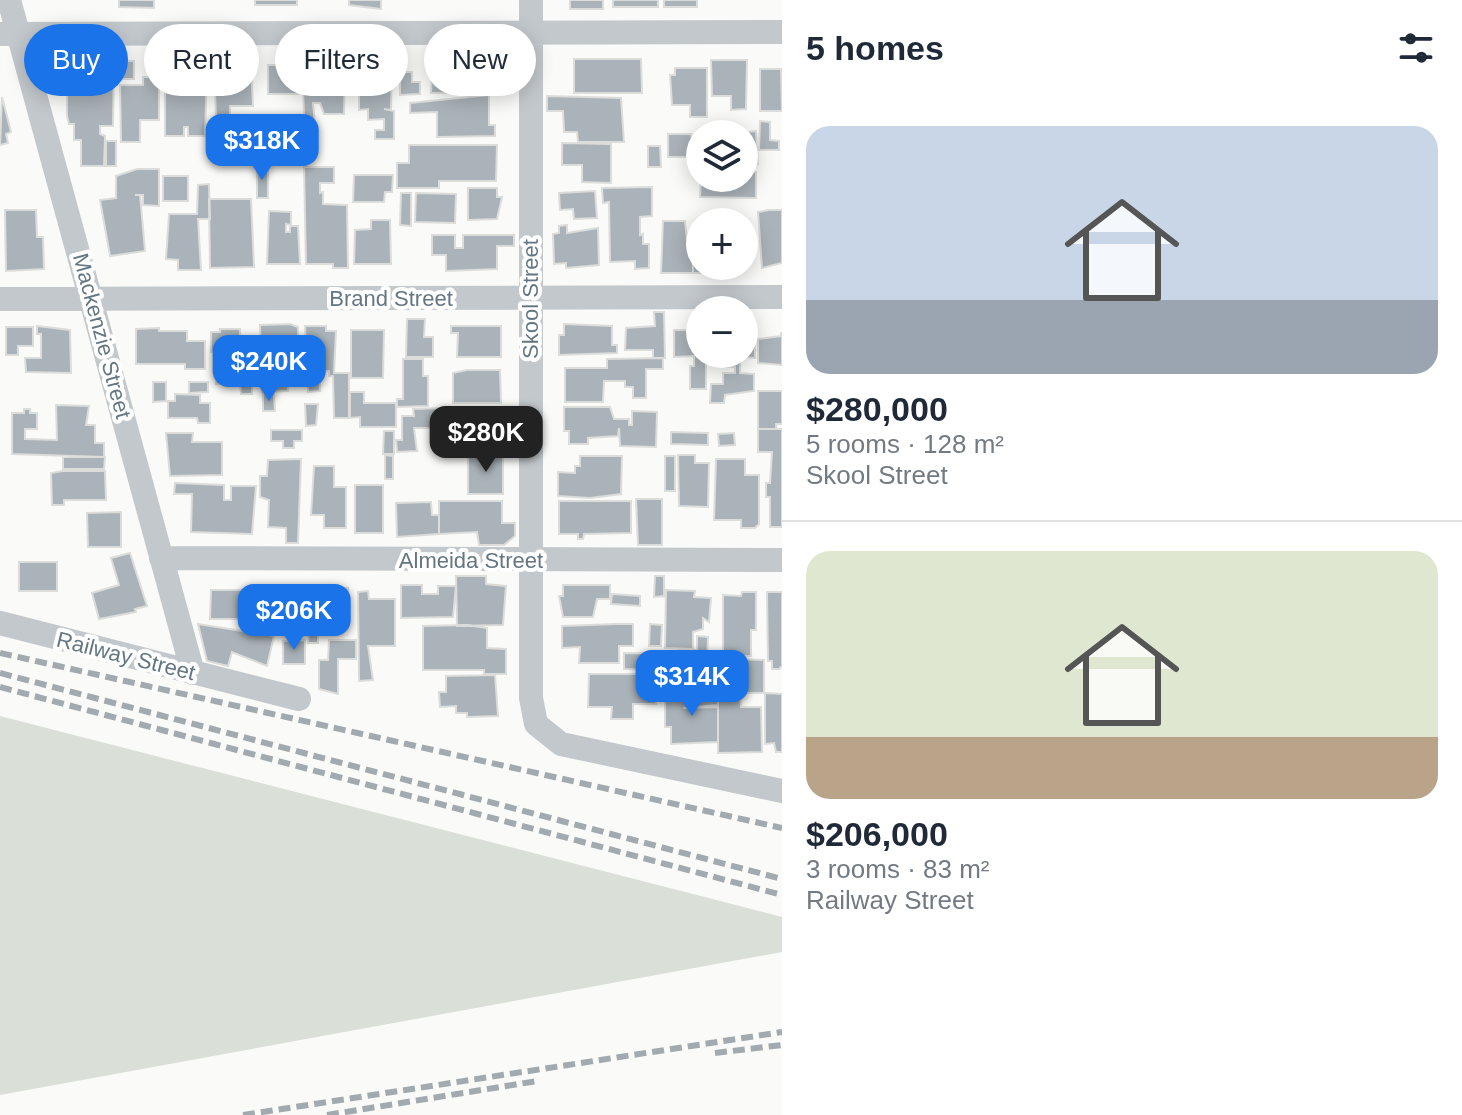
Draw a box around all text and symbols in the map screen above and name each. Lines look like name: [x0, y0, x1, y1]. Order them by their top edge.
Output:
chip: Buy: [24, 24, 128, 96]
chip: Rent: [144, 24, 259, 96]
chip: Filters: [275, 24, 408, 96]
chip: New: [424, 24, 536, 96]
icon: filters: [1394, 26, 1438, 70]
text: 5 homes: [806, 29, 944, 67]
pin: $318K: [206, 114, 318, 182]
map controls: [686, 120, 758, 368]
button: layers: [686, 120, 758, 192]
text: $318K: [224, 125, 300, 155]
icon: home: [1050, 178, 1194, 322]
button: +: [686, 208, 758, 280]
street label: Skool Street: [518, 239, 543, 359]
street label: Mackenzie Street: [68, 251, 136, 421]
street label: Brand Street: [329, 286, 453, 311]
button: −: [686, 296, 758, 368]
pin: $240K: [213, 335, 325, 403]
text: $240K: [231, 346, 307, 376]
text: $280,000: [806, 390, 948, 428]
pin: $280K: [430, 406, 542, 474]
text: $280K: [448, 417, 524, 447]
text: 5 rooms · 128 m²: [806, 429, 1004, 459]
text: Skool Street: [806, 460, 948, 490]
street label: Almeida Street: [399, 548, 543, 573]
pin: $206K: [238, 584, 350, 652]
text: $206K: [256, 595, 332, 625]
icon: home: [1050, 603, 1194, 747]
street label: Railway Street: [54, 627, 198, 685]
pin: $314K: [636, 650, 748, 718]
text: $314K: [654, 661, 730, 691]
text: $206,000: [806, 815, 948, 853]
text: 3 rooms · 83 m²: [806, 854, 990, 884]
text: Railway Street: [806, 885, 974, 915]

